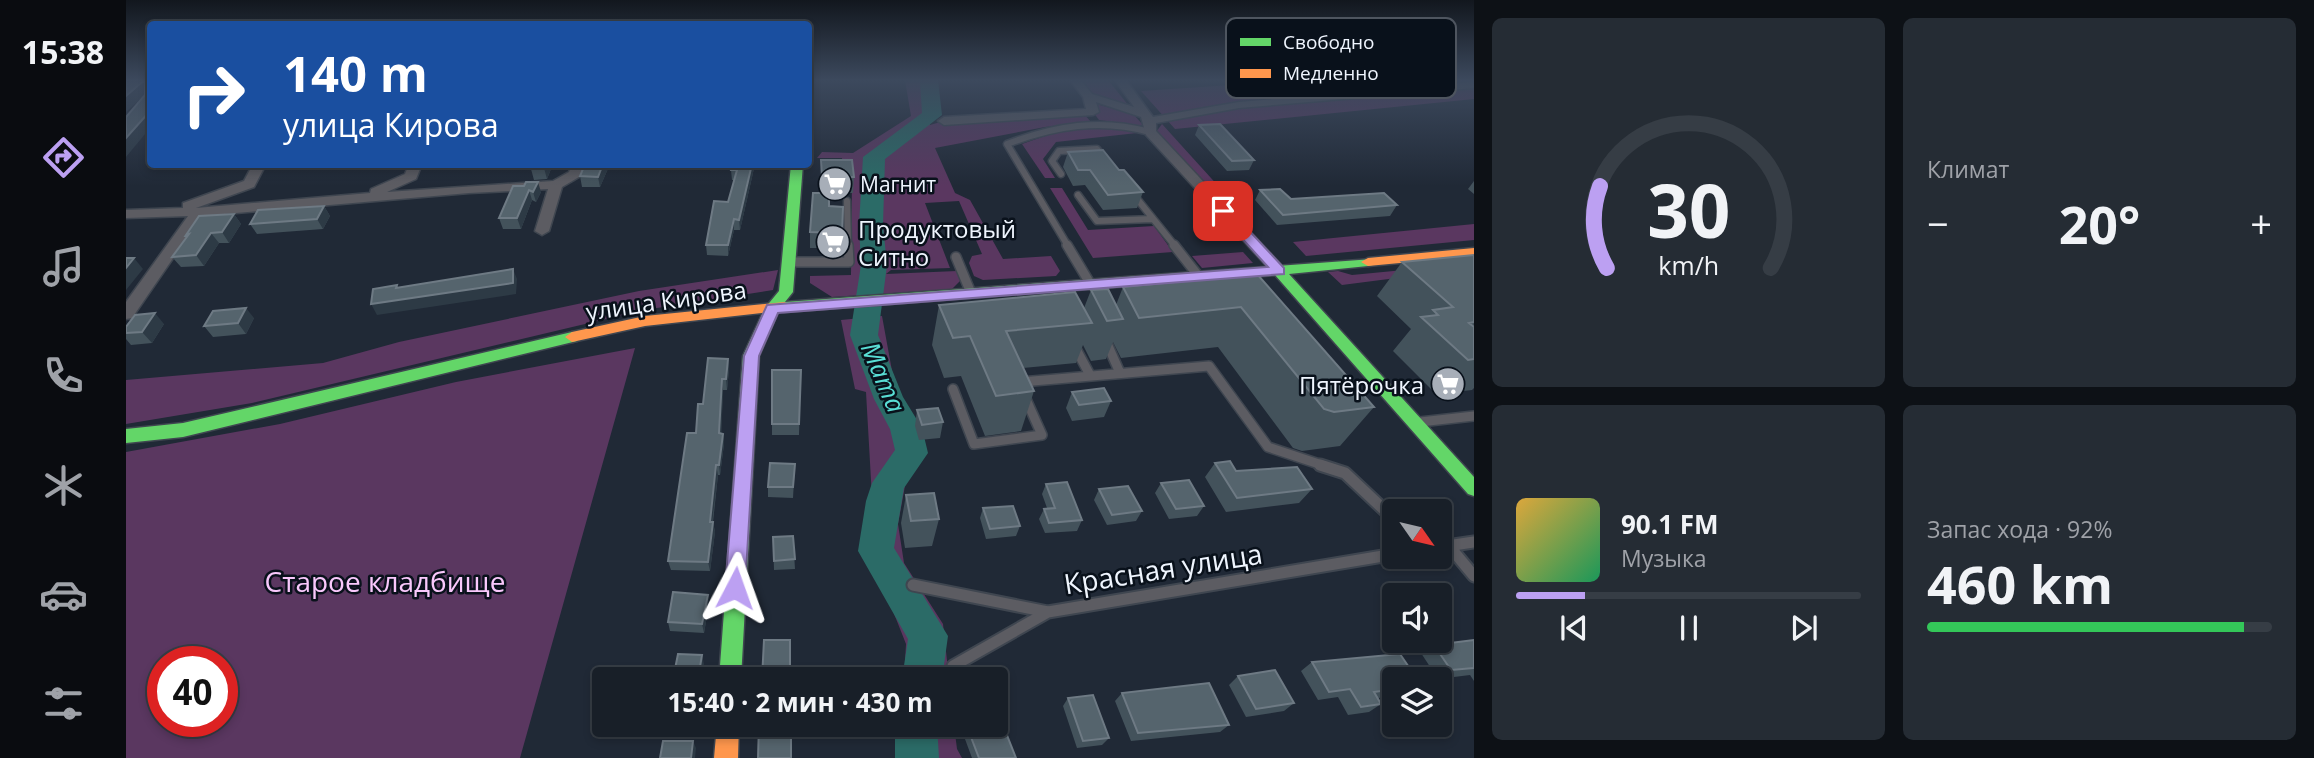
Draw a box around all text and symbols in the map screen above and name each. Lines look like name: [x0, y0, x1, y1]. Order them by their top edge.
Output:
legend: [1226, 18, 1456, 98]
text: Свободно: [1283, 29, 1374, 55]
text: 15:38: [22, 30, 104, 73]
text: 140 m: [283, 40, 428, 106]
icon: right: [168, 49, 259, 140]
text: Медленно: [1283, 60, 1379, 86]
text: улица Кирова: [283, 103, 499, 146]
icon: directions: [39, 133, 88, 182]
text: Климат: [1927, 153, 2009, 185]
text: 30: [1647, 161, 1730, 260]
supermarket icon: Магнит: [816, 165, 854, 203]
place label: Магнит: [860, 170, 936, 198]
pin: [1193, 181, 1253, 241]
text: 20°: [2059, 188, 2140, 259]
icon: arrive: [1204, 192, 1242, 230]
text: −: [1927, 197, 1949, 249]
text: +: [2250, 197, 2272, 249]
place label: Продуктовый Ситно: [858, 212, 1016, 273]
supermarket icon: Продуктовый Ситно: [814, 223, 852, 261]
icon: music: [39, 242, 88, 291]
text: km/h: [1658, 248, 1719, 282]
street label: улица Кирова: [584, 272, 748, 328]
water label: Мата: [853, 336, 915, 418]
icon: phone: [39, 351, 88, 400]
supermarket icon: Пятёрочка: [1429, 365, 1467, 403]
place label: Пятёрочка: [1299, 368, 1424, 401]
icon: climate: [39, 461, 88, 510]
north arrow: [1382, 499, 1452, 569]
map controls: [1382, 499, 1452, 737]
text: 90.1 FM: [1621, 506, 1719, 542]
text: Запас хода · 92%: [1927, 513, 2112, 545]
street label: Красная улица: [1061, 534, 1265, 602]
text: Музыка: [1621, 542, 1707, 574]
text: 460 km: [1927, 548, 2113, 619]
position arrow: [698, 551, 772, 625]
park label: Старое кладбище: [265, 562, 505, 600]
icon: car: [39, 570, 88, 619]
button: sound: [1382, 583, 1452, 653]
icon: previous: [1555, 609, 1593, 647]
icon: pause: [1670, 609, 1708, 647]
icon: next: [1785, 609, 1823, 647]
speed limit sign: 40: [147, 646, 238, 737]
button: layers: [1382, 667, 1452, 737]
icon: filters: [39, 679, 88, 728]
text: 15:40 · 2 мин · 430 m: [667, 684, 933, 720]

